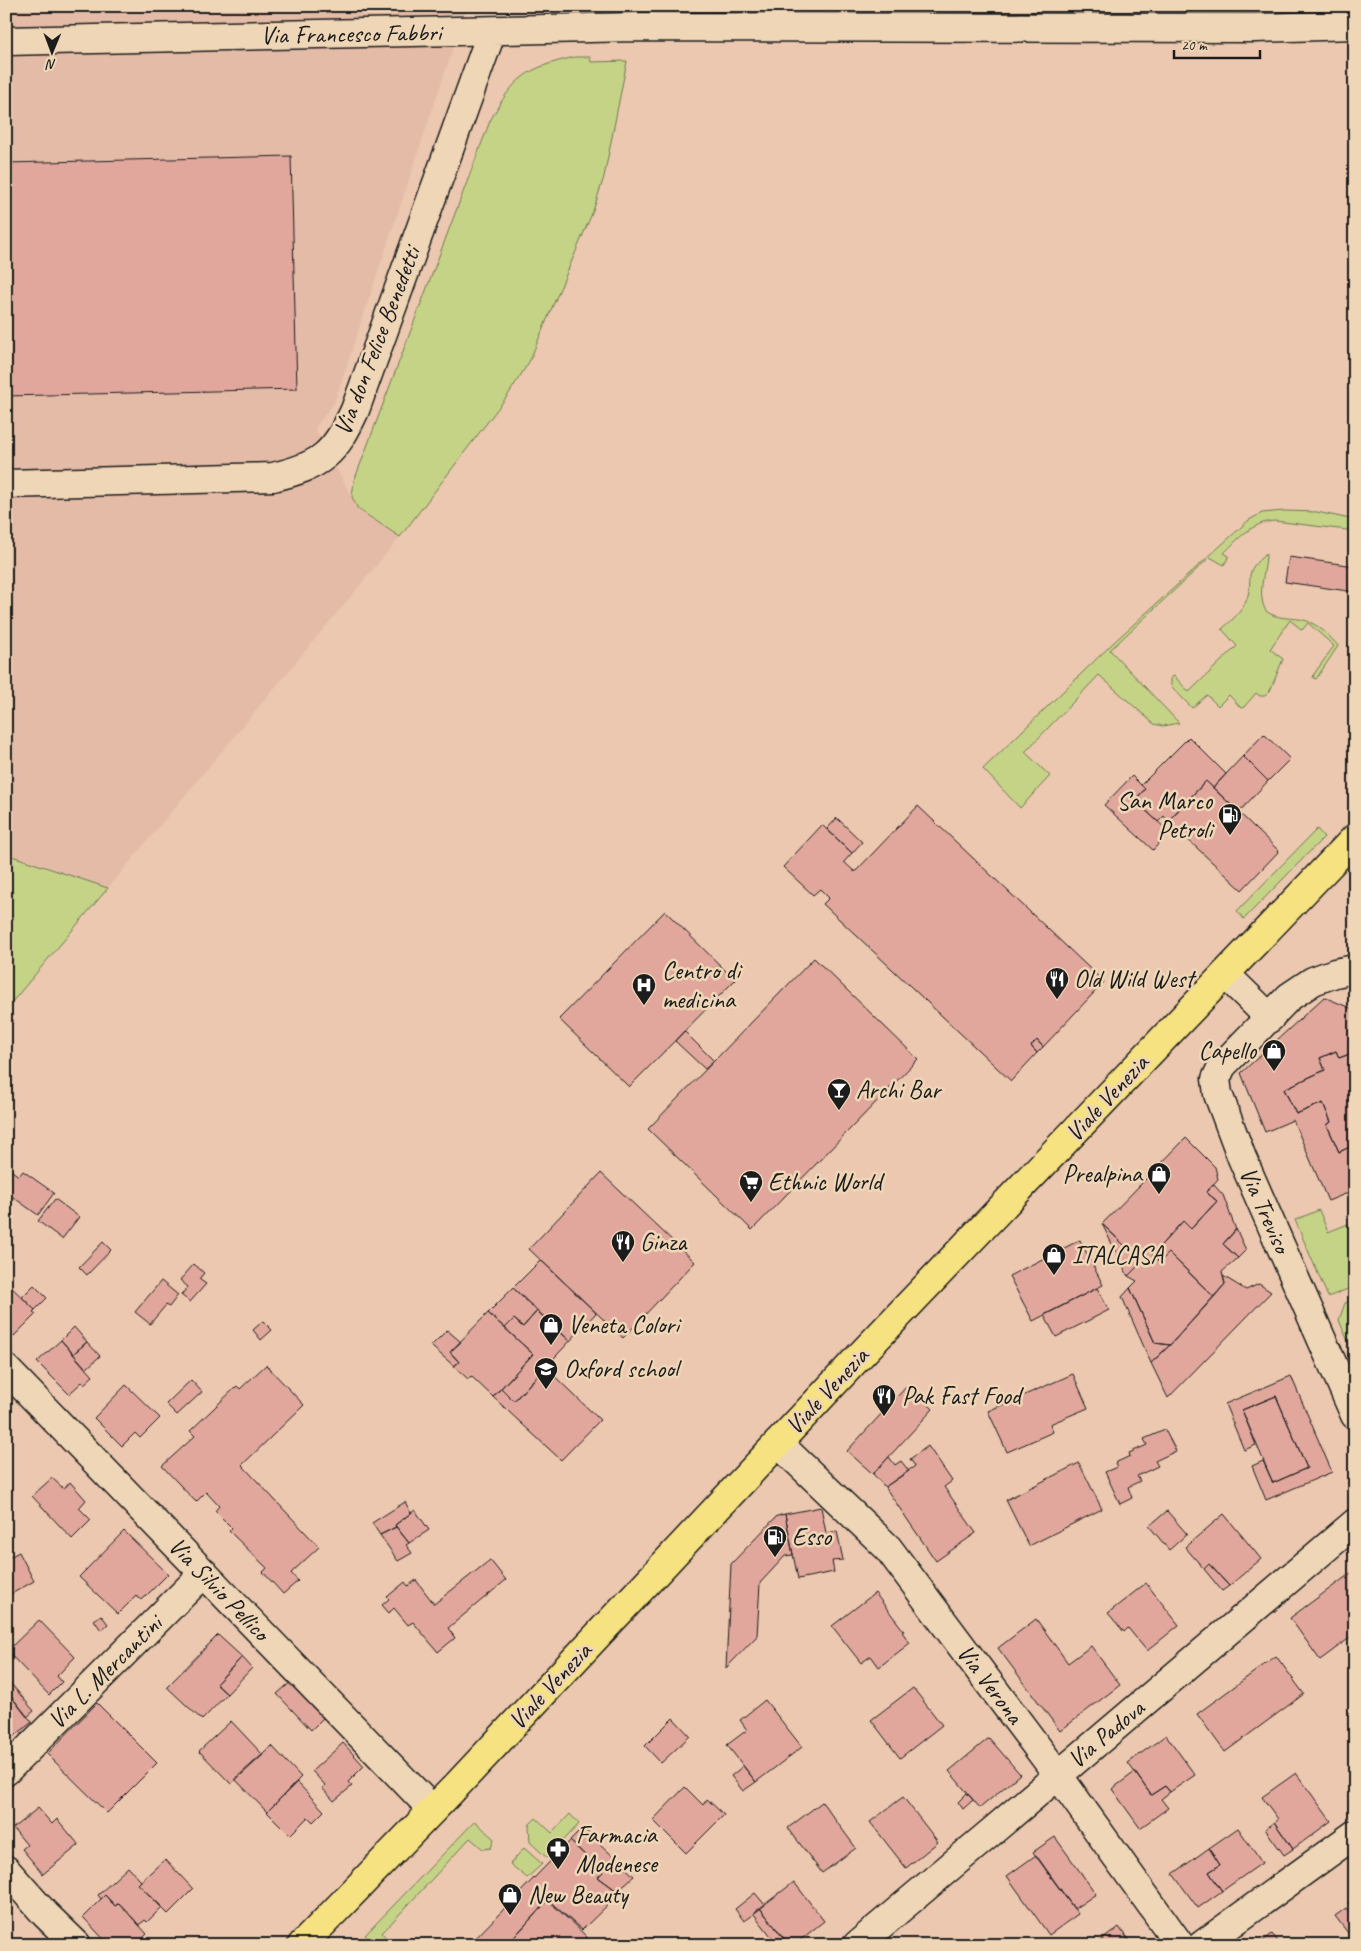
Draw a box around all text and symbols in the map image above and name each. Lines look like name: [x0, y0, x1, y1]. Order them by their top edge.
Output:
street label: Via Francesco Fabbri: [260, 16, 445, 52]
north arrow: [28, 28, 78, 78]
scale bar: [1174, 28, 1260, 60]
text: 20 m: [1181, 36, 1208, 55]
text: N: [45, 56, 56, 73]
street label: Via don Felice Benedetti: [326, 239, 429, 440]
place label: San Marco Petroli: [1117, 785, 1215, 846]
fuel station icon: San Marco Petroli: [1217, 802, 1243, 836]
place label: Centro di medicina: [662, 955, 743, 1016]
place label: Old Wild West: [1074, 963, 1197, 995]
restaurant icon: Old Wild West: [1044, 966, 1070, 1000]
hospital icon: Centro di medicina: [631, 972, 657, 1006]
place label: Capello: [1198, 1035, 1257, 1067]
shop icon: Capello: [1261, 1038, 1287, 1072]
street label: Viale Venezia: [1059, 1046, 1157, 1148]
place label: Archi Bar: [856, 1074, 943, 1106]
bar icon: Archi Bar: [826, 1077, 852, 1111]
place label: Prealpina: [1063, 1158, 1144, 1190]
shop icon: Prealpina: [1146, 1161, 1172, 1195]
street label: Via Treviso: [1232, 1162, 1299, 1261]
place label: Ethnic World: [768, 1166, 886, 1198]
supermarket icon: Ethnic World: [738, 1169, 764, 1203]
place label: Ginza: [640, 1226, 688, 1258]
restaurant icon: Ginza: [610, 1229, 636, 1263]
place label: ITALCASA: [1072, 1239, 1164, 1271]
shop icon: ITALCASA: [1041, 1242, 1067, 1276]
place label: Veneta Colori: [568, 1309, 682, 1341]
shop icon: Veneta Colori: [538, 1312, 564, 1346]
street label: Viale Venezia: [779, 1339, 877, 1441]
place label: Oxford school: [564, 1353, 683, 1385]
school or university icon: Oxford school: [533, 1356, 559, 1390]
place label: Pak Fast Food: [902, 1380, 1025, 1412]
restaurant icon: Pak Fast Food: [871, 1383, 897, 1417]
place label: Esso: [792, 1521, 832, 1553]
fuel station icon: Esso: [762, 1524, 788, 1558]
street label: Via Silvio Pellico: [162, 1530, 279, 1650]
street label: Via L. Mercantini: [41, 1606, 171, 1736]
street label: Viale Venezia: [502, 1634, 600, 1736]
street label: Via Verona: [950, 1638, 1032, 1732]
street label: Via Padova: [1061, 1691, 1153, 1775]
place label: Farmacia Modenese: [576, 1819, 659, 1880]
pharmacy icon: Farmacia Modenese: [545, 1836, 571, 1870]
place label: New Beauty: [528, 1879, 630, 1911]
shop icon: New Beauty: [497, 1882, 523, 1916]

